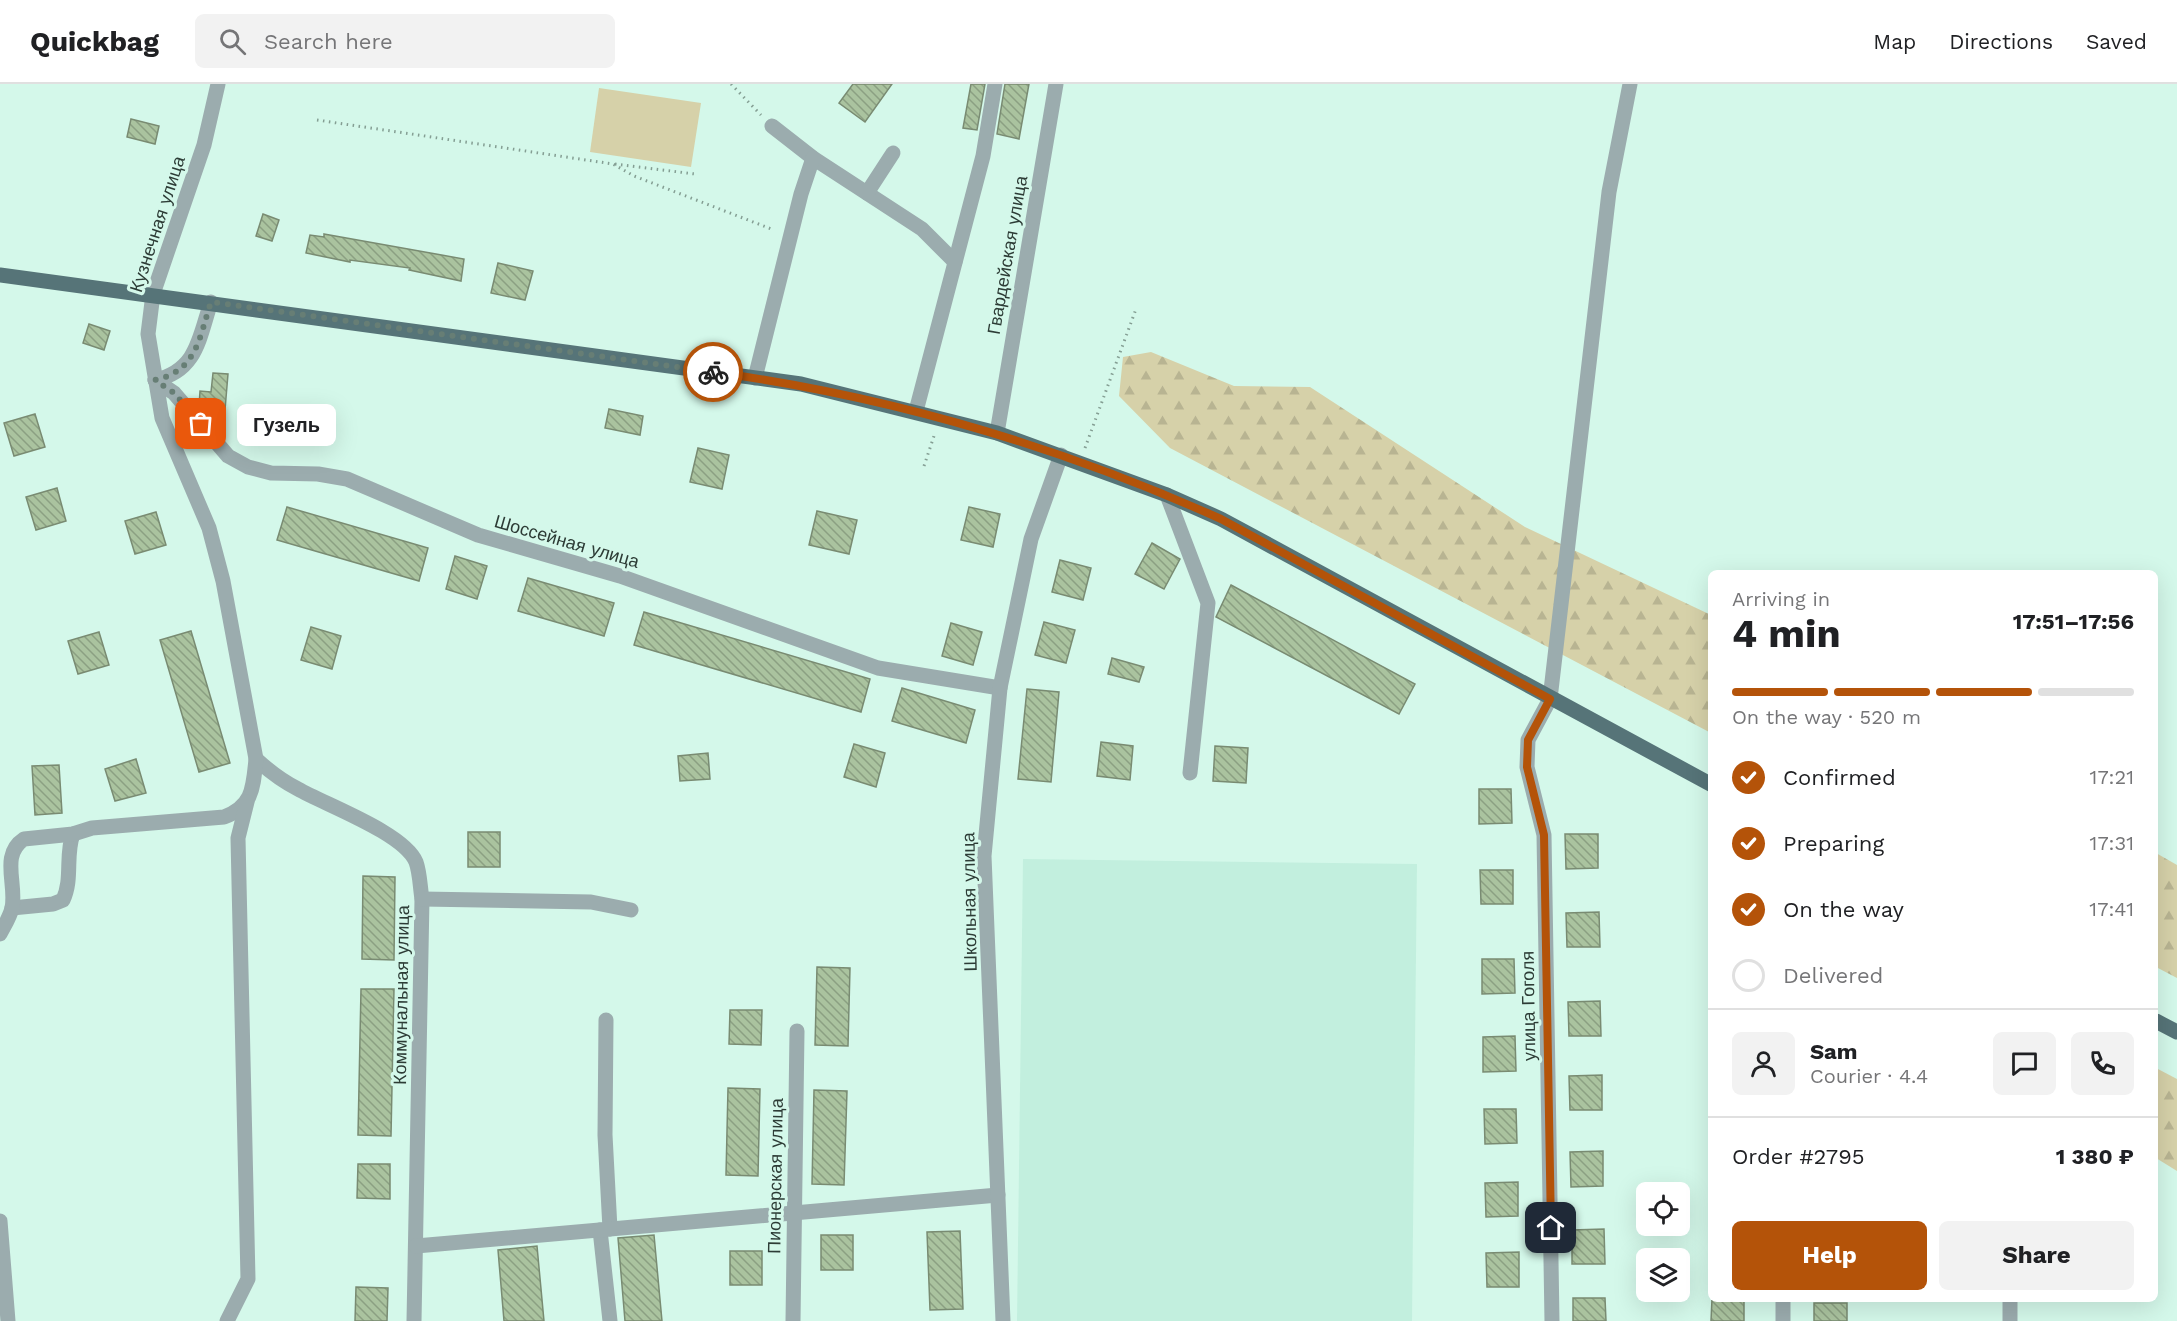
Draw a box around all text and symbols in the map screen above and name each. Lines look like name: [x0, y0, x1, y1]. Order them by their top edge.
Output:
search box: [195, 14, 615, 68]
text: Quickbag: [30, 25, 159, 58]
icon: search: [216, 25, 249, 58]
text: Search here: [264, 29, 393, 54]
text: Map: [1873, 29, 1916, 54]
text: Directions: [1949, 29, 2053, 54]
text: Saved: [2086, 29, 2147, 54]
street label: Кузнечная улица: [125, 152, 189, 295]
street label: Гвардейская улица: [983, 173, 1031, 336]
courier: [683, 342, 743, 402]
icon: bike: [697, 356, 730, 389]
pin: [175, 398, 226, 449]
callout: Гузель: [237, 403, 336, 445]
icon: bag: [184, 407, 217, 440]
text: Гузель: [253, 413, 320, 437]
street label: Шоссейная улица: [492, 510, 643, 572]
text: Arriving in: [1732, 587, 1830, 611]
text: 17:51–17:56: [2013, 609, 2134, 634]
text: 4 min: [1732, 611, 1841, 656]
text: On the way · 520 m: [1732, 705, 1921, 729]
icon: check: [1732, 761, 1765, 794]
text: Confirmed: [1783, 765, 1896, 790]
text: 17:21: [2090, 765, 2134, 789]
icon: check: [1732, 827, 1765, 860]
street label: Школьная улица: [957, 831, 981, 972]
text: Preparing: [1783, 831, 1884, 856]
text: 17:31: [2090, 831, 2134, 855]
icon: check: [1732, 893, 1765, 926]
text: On the way: [1783, 897, 1904, 922]
text: 17:41: [2089, 897, 2134, 921]
street label: Коммунальная улица: [389, 904, 413, 1085]
street label: улица Гоголя: [1517, 951, 1539, 1061]
text: Delivered: [1783, 963, 1883, 988]
button: person: [1732, 1032, 1795, 1095]
button: chat: [1993, 1032, 2056, 1095]
button: phone: [2071, 1032, 2134, 1095]
text: Sam: [1810, 1039, 1858, 1064]
text: Courier · 4.4: [1810, 1064, 1928, 1088]
street label: Пионерская улица: [763, 1097, 787, 1254]
text: Order #2795: [1732, 1144, 1865, 1169]
text: 1 380 ₽: [2056, 1144, 2134, 1169]
map controls: [1636, 1182, 1690, 1302]
button: locate: [1636, 1182, 1690, 1236]
pin: [1525, 1202, 1576, 1253]
icon: home: [1534, 1211, 1567, 1244]
button: Help: [1732, 1221, 1927, 1290]
button: Share: [1939, 1221, 2134, 1290]
button: layers: [1636, 1248, 1690, 1302]

